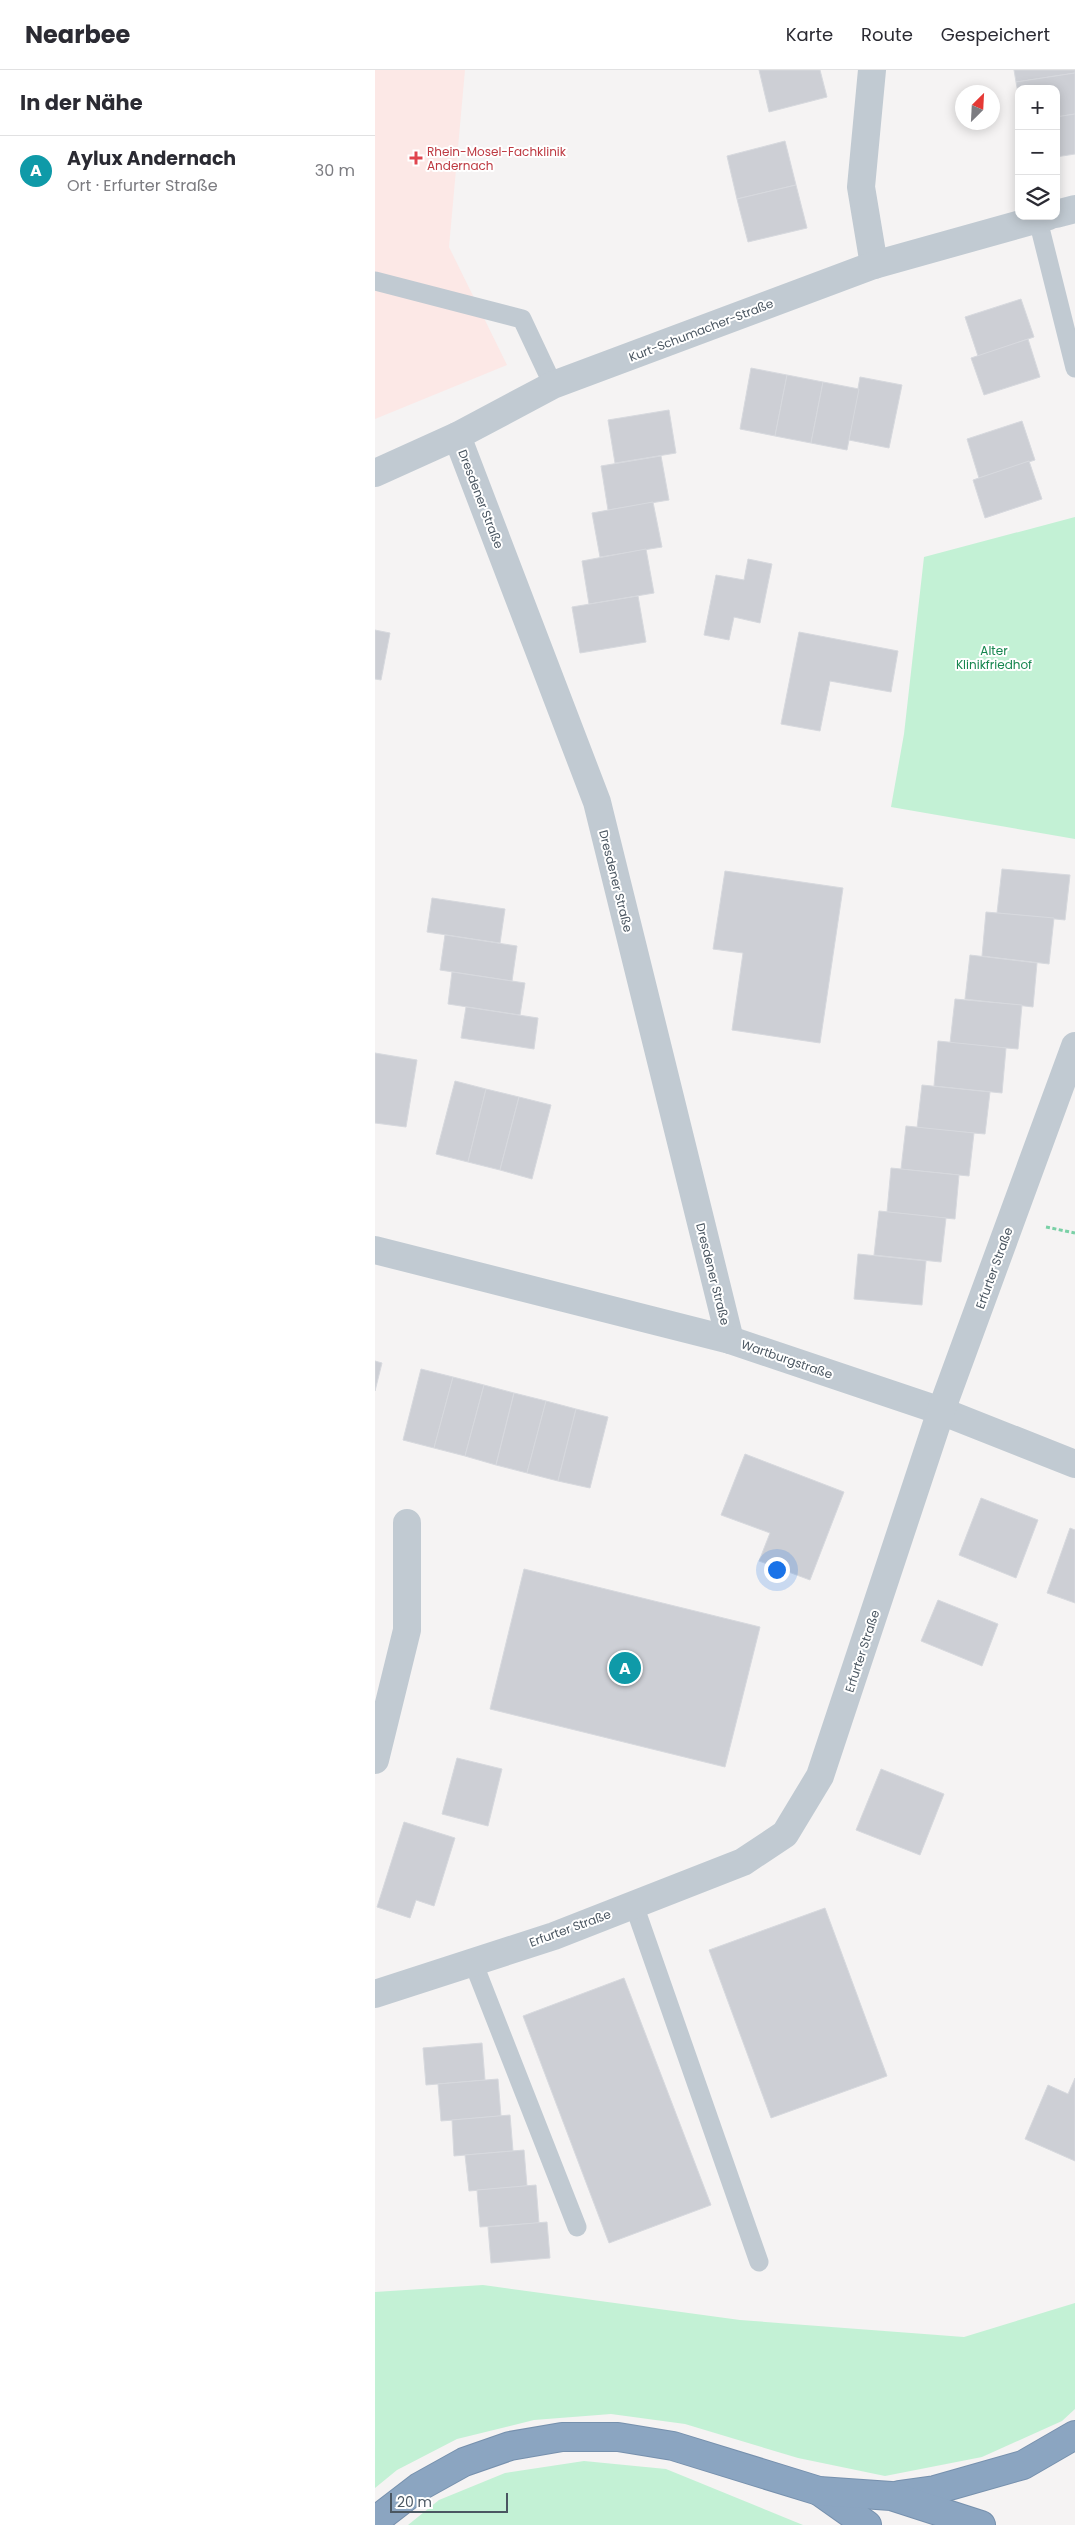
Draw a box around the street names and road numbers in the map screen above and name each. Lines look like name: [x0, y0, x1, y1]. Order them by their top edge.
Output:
street label: Kurt-Schumacher-Straße: [626, 295, 776, 365]
street label: Dresdener Straße: [454, 447, 508, 551]
street label: Dresdener Straße: [595, 828, 637, 934]
street label: Dresdener Straße: [692, 1221, 734, 1327]
street label: Erfurter Straße: [971, 1225, 1017, 1311]
street label: Wartburgstraße: [739, 1335, 835, 1383]
street label: Erfurter Straße: [841, 1608, 883, 1694]
street label: Erfurter Straße: [527, 1905, 613, 1951]

